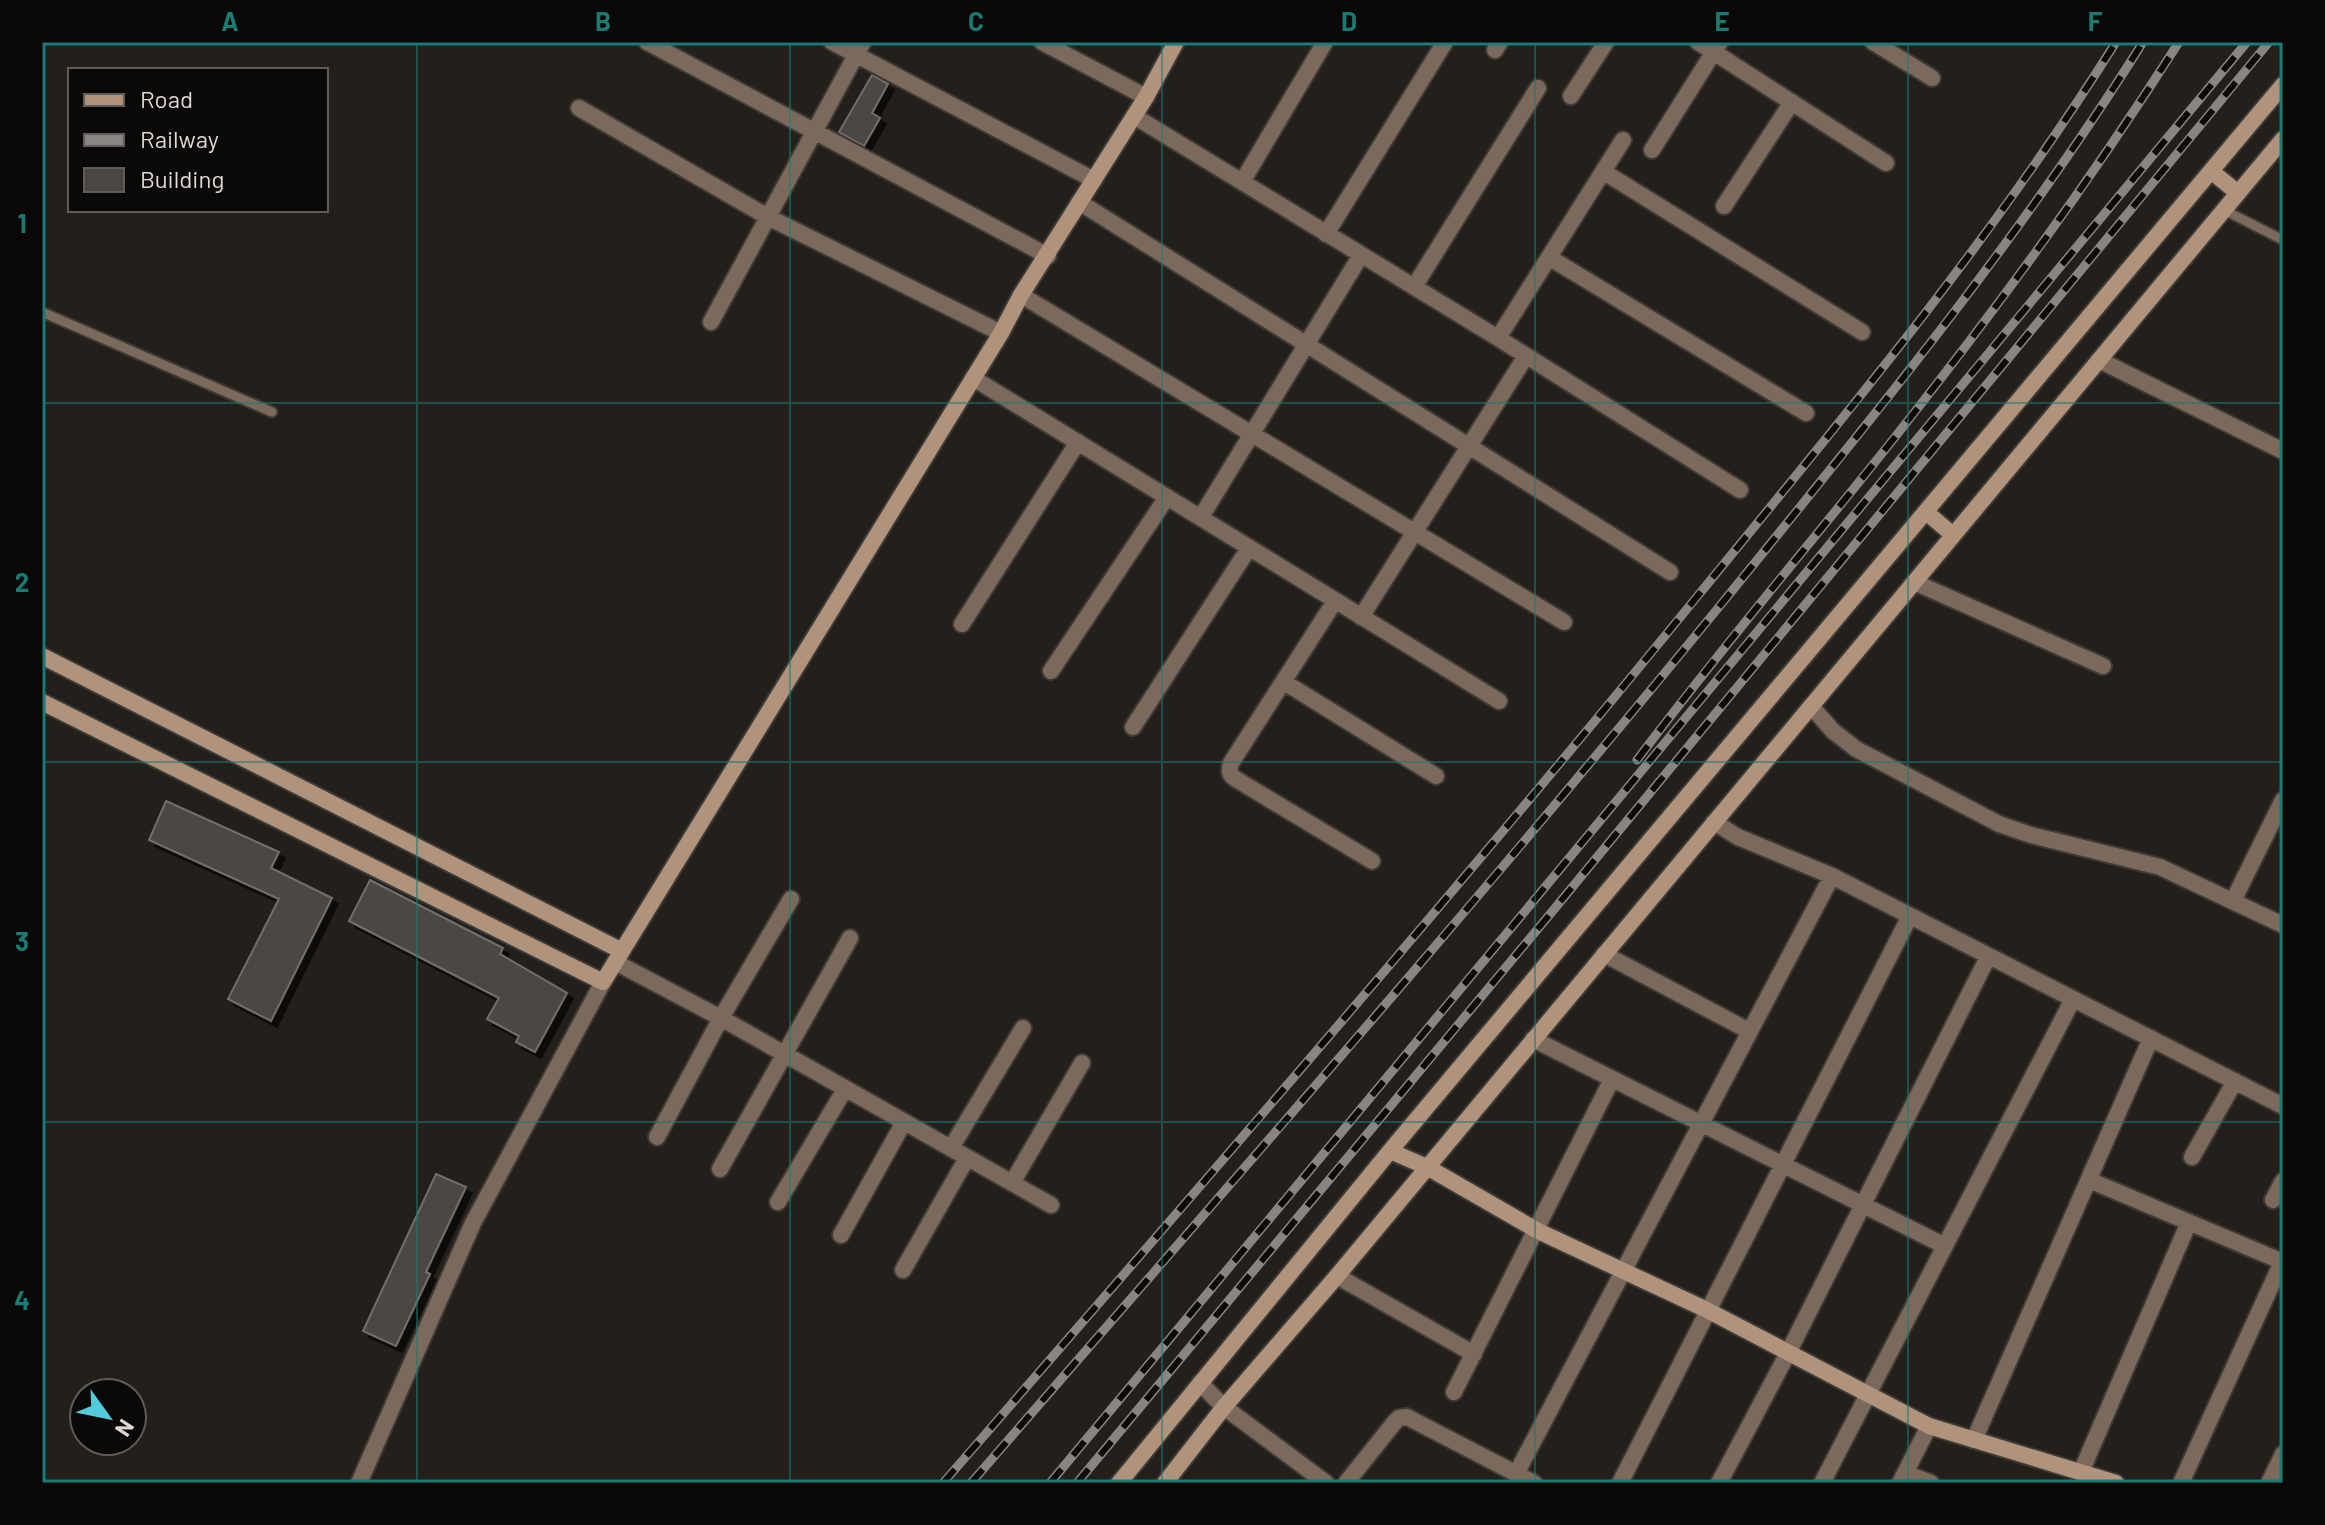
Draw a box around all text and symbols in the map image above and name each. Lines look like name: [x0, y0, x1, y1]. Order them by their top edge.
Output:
text: A: [221, 5, 239, 36]
text: B: [595, 5, 611, 36]
text: C: [968, 5, 984, 36]
text: D: [1341, 5, 1357, 36]
text: E: [1714, 5, 1730, 36]
text: F: [2088, 5, 2103, 36]
legend: [68, 68, 328, 212]
text: Road: [140, 84, 193, 113]
text: Railway: [140, 124, 219, 153]
text: Building: [140, 164, 224, 193]
text: 1: [17, 207, 27, 238]
text: 2: [15, 566, 29, 597]
text: 3: [15, 925, 29, 956]
text: 4: [14, 1284, 30, 1315]
north arrow: [68, 1377, 148, 1457]
text: N: [111, 1415, 141, 1442]

